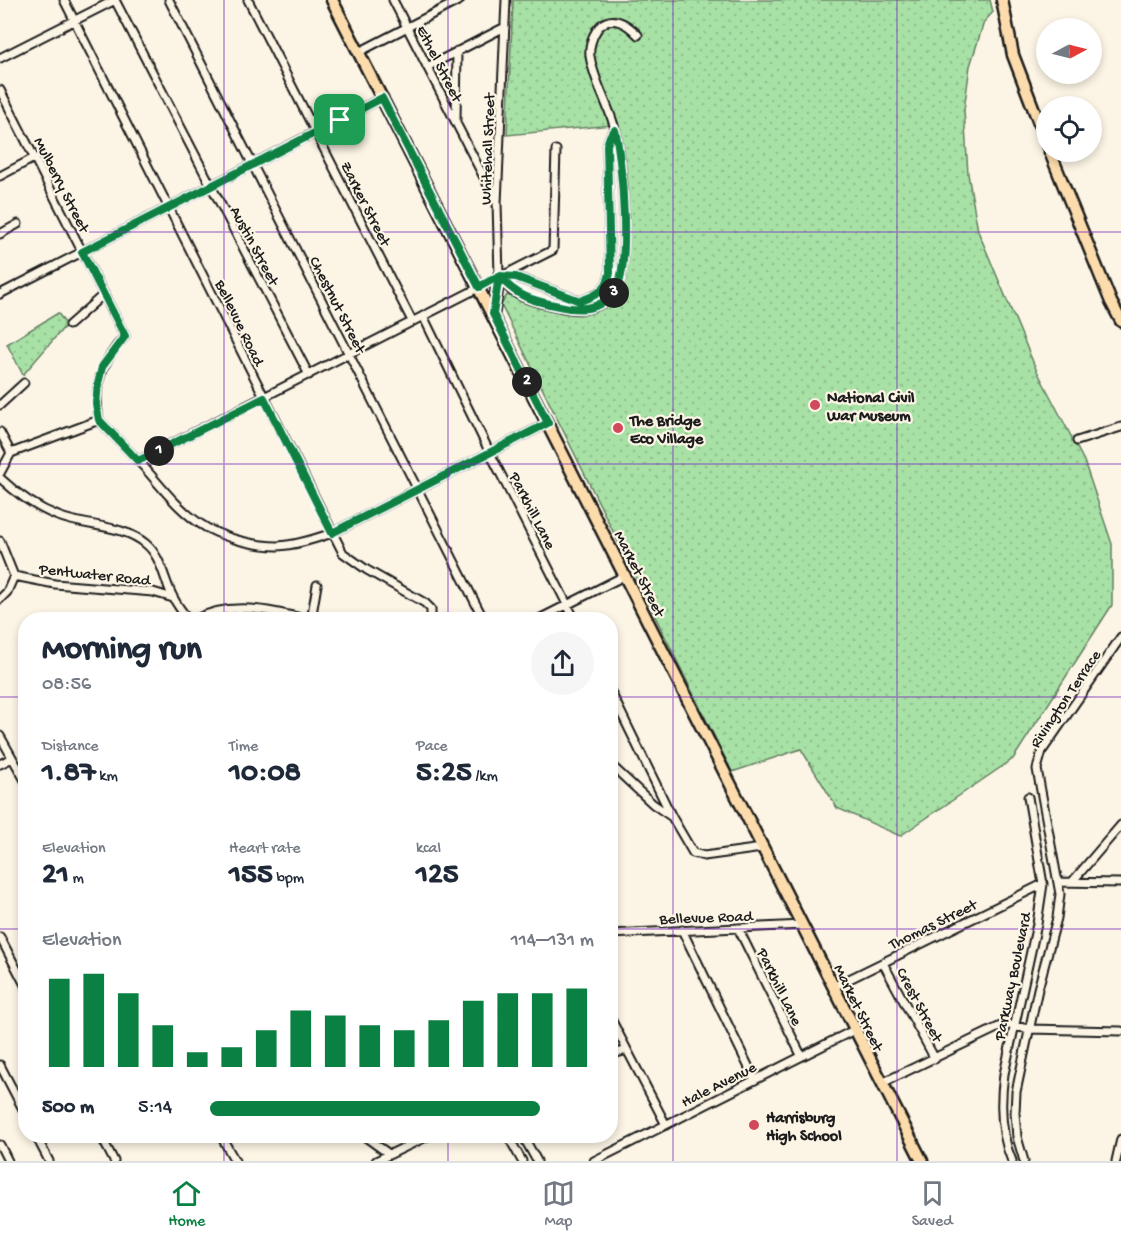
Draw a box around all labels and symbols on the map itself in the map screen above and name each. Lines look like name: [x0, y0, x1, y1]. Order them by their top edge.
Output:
north arrow: [1036, 18, 1102, 84]
street label: Ethel Street: [411, 23, 466, 107]
street label: Whitehall Street: [478, 92, 501, 205]
pin: [314, 94, 365, 145]
street label: Mulberry Street: [28, 135, 93, 238]
street label: Zarker Street: [334, 159, 394, 251]
street label: Austin Street: [224, 204, 282, 291]
street label: Chestnut Street: [303, 254, 369, 358]
street label: Bellevue Road: [208, 277, 268, 371]
pin: 3: [599, 278, 629, 308]
pin: 2: [512, 367, 542, 397]
place label: National Civil War Museum: [826, 390, 915, 427]
marker: National Civil War Museum: [808, 398, 822, 412]
place label: The Bridge Eco Village: [628, 413, 704, 450]
marker: The Bridge Eco Village: [611, 421, 625, 435]
pin: 1: [144, 436, 174, 466]
street label: Parkhill Lane: [503, 469, 559, 554]
street label: Market Street: [608, 528, 668, 622]
street label: Pentwater Road: [37, 561, 153, 592]
street label: Rivington Terrace: [1027, 647, 1107, 752]
street label: Thomas Street: [885, 896, 982, 956]
street label: Bellevue Road: [658, 908, 755, 931]
street label: Parkway Boulevard: [991, 909, 1038, 1043]
street label: Parkhill Lane: [750, 945, 805, 1030]
street label: Market Street: [828, 962, 887, 1056]
street label: Crest Street: [890, 965, 946, 1047]
street label: Hale Avenue: [679, 1059, 761, 1113]
place label: Harrisburg High School: [766, 1110, 842, 1147]
marker: Harrisburg High School: [747, 1118, 761, 1132]

